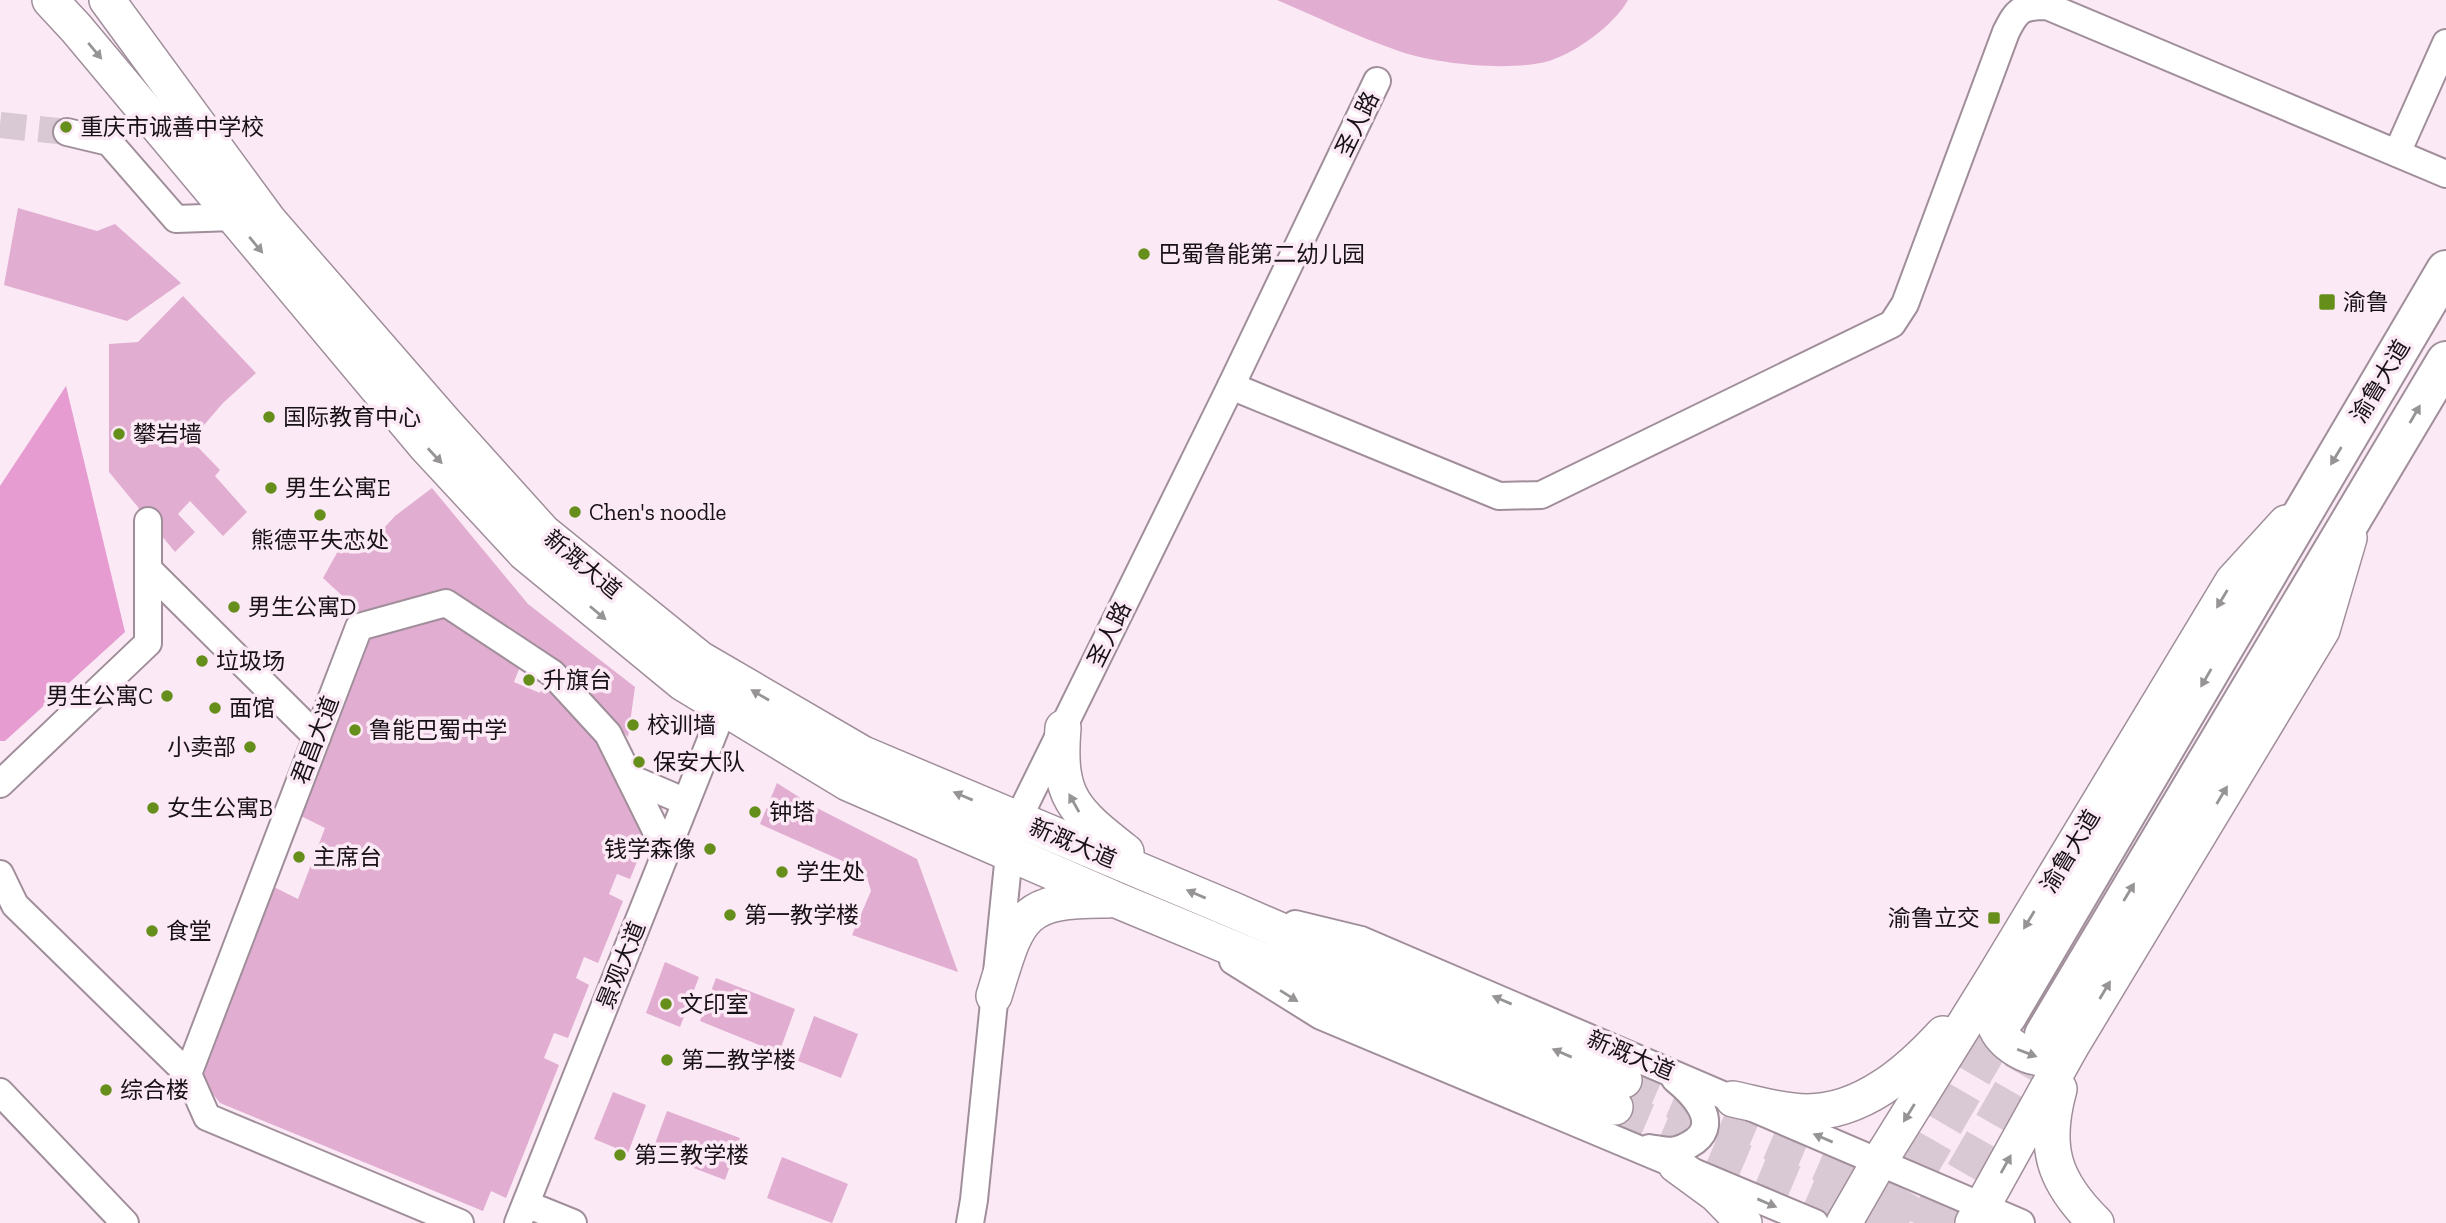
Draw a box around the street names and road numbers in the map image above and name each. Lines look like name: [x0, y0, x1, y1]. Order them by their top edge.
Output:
street label: 圣人路: [1329, 87, 1385, 161]
street label: 渝鲁大道: [2344, 334, 2416, 428]
street label: 新溉大道: [539, 524, 627, 604]
street label: 圣人路: [1081, 597, 1137, 671]
street label: 君昌大道: [285, 692, 345, 788]
street label: 渝鲁大道: [2034, 804, 2106, 898]
street label: 新溉大道: [1025, 812, 1121, 874]
street label: 景观大道: [591, 917, 651, 1013]
street label: 新溉大道: [1583, 1024, 1679, 1086]

